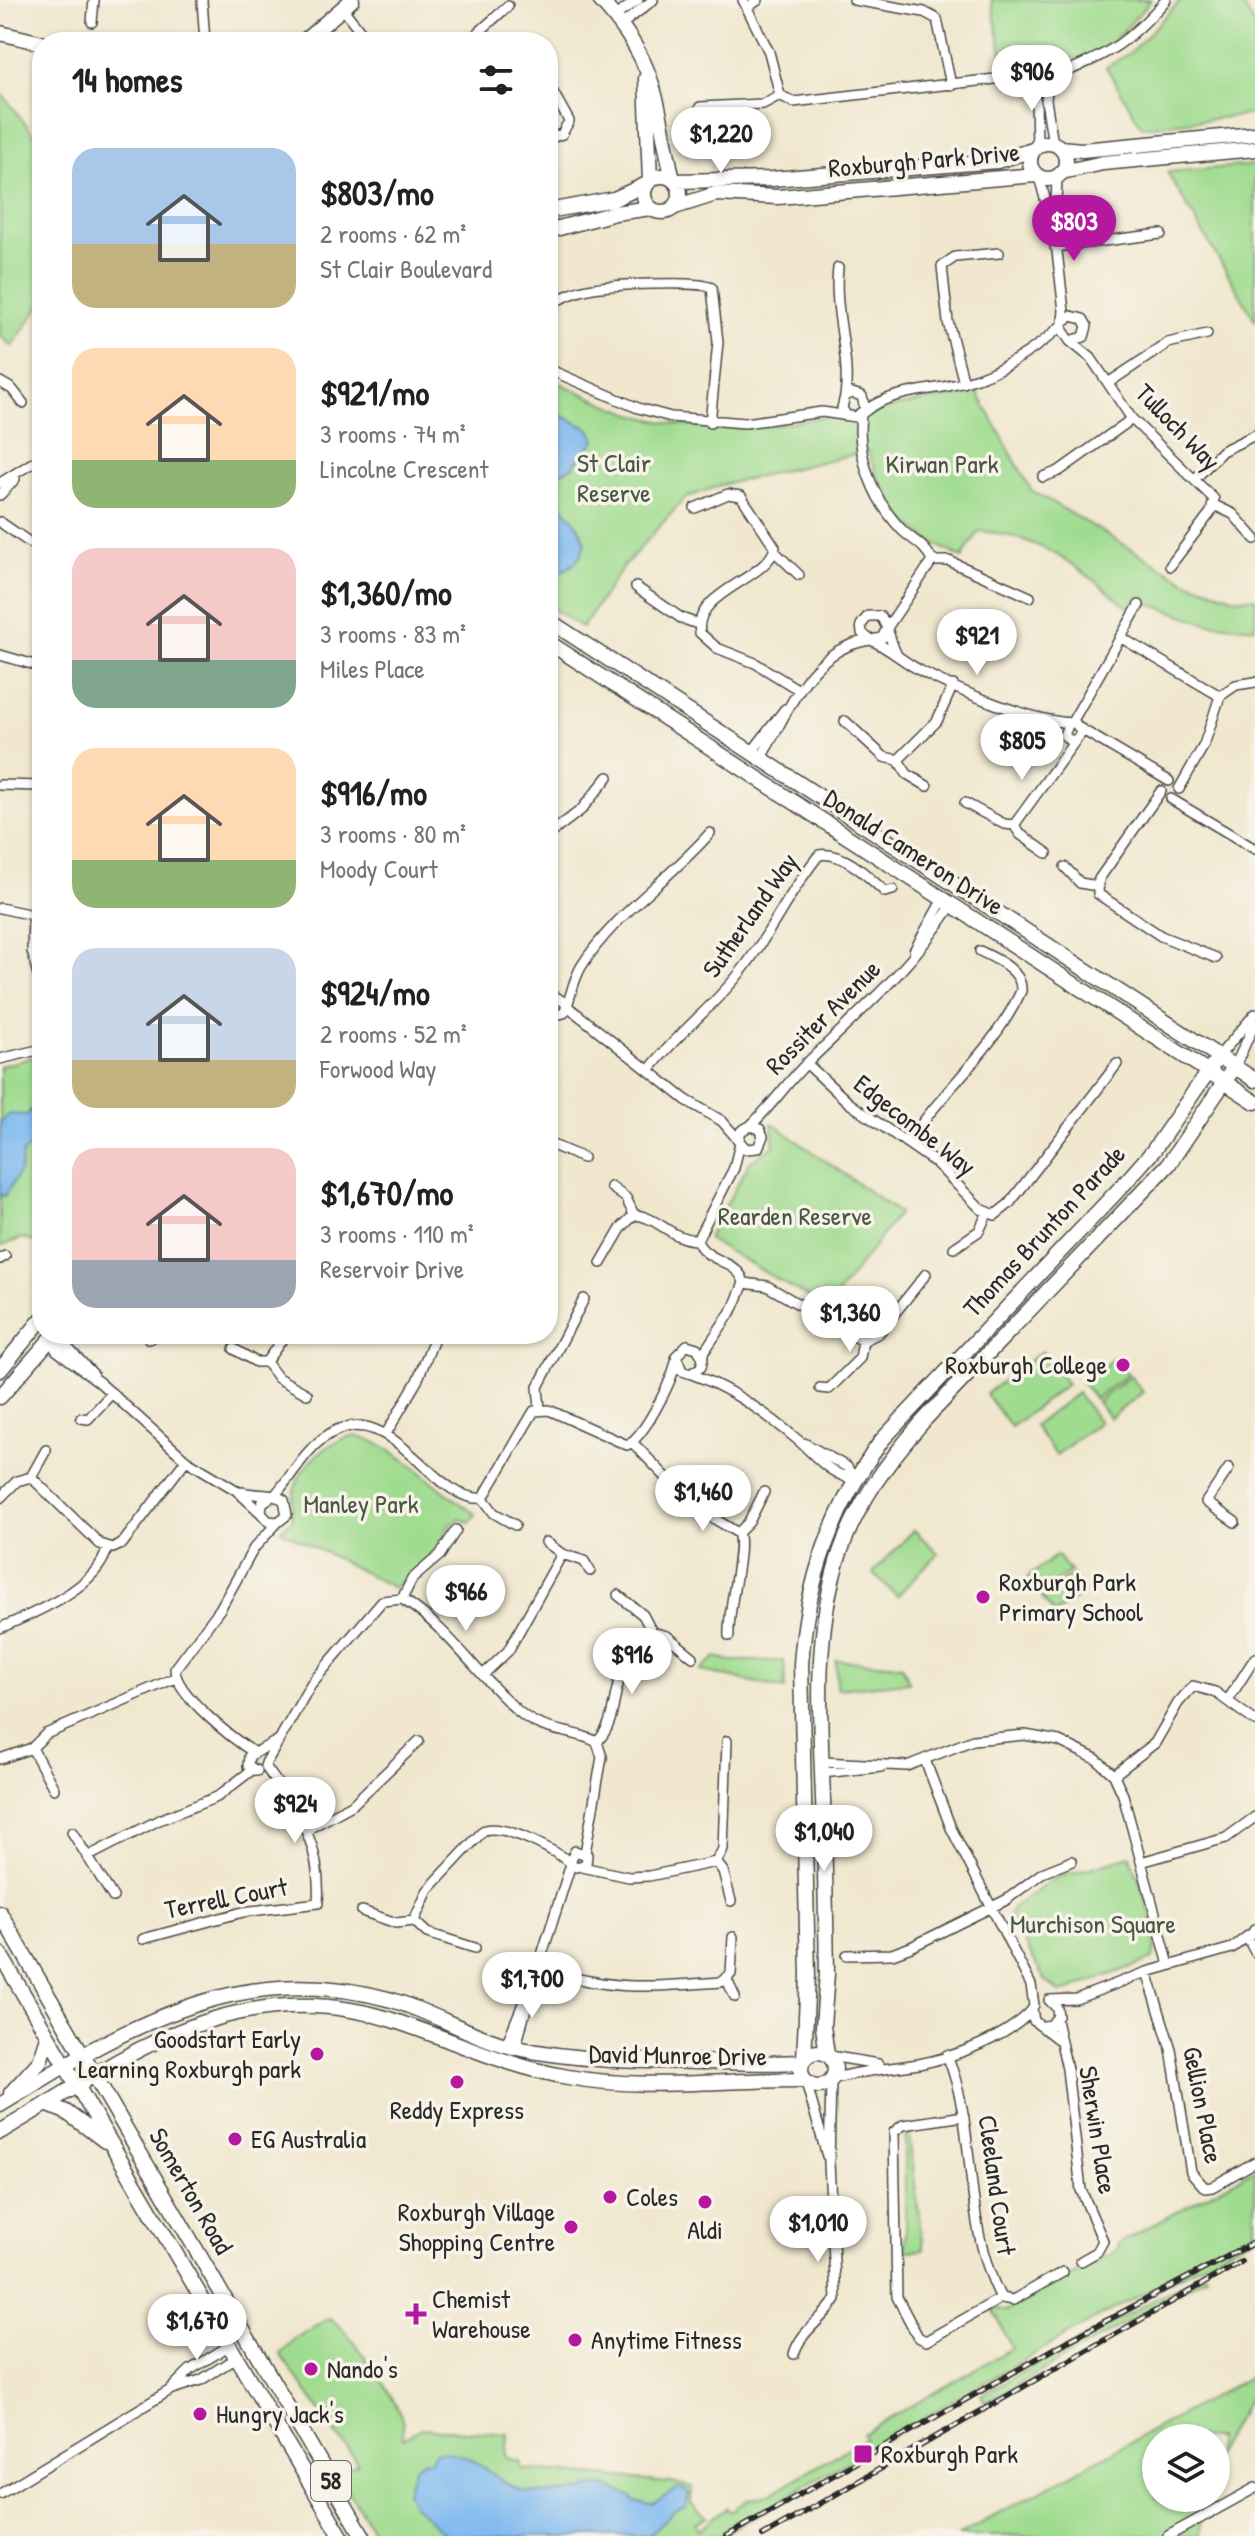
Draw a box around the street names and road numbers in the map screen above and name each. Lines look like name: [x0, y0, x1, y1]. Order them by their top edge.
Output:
street label: Roxburgh Park Drive: [827, 134, 1021, 185]
street label: Tulloch Way: [1128, 375, 1229, 478]
street label: Donald Cameron Drive: [818, 780, 1011, 923]
street label: Sutherland Way: [694, 845, 805, 984]
street label: Rossiter Avenue: [757, 951, 888, 1082]
street label: Edgecombe Way: [847, 1066, 984, 1183]
street label: Thomas Brunton Parade: [955, 1137, 1133, 1324]
street label: Terrell Court: [162, 1868, 291, 1927]
street label: David Munroe Drive: [589, 2035, 767, 2074]
street label: Gellion Place: [1175, 2044, 1232, 2166]
street label: Sherwin Place: [1071, 2064, 1126, 2196]
street label: Cleeland Court: [970, 2113, 1025, 2258]
street label: Somerton Road: [141, 2121, 242, 2260]
road number: 58: [311, 2461, 351, 2501]

